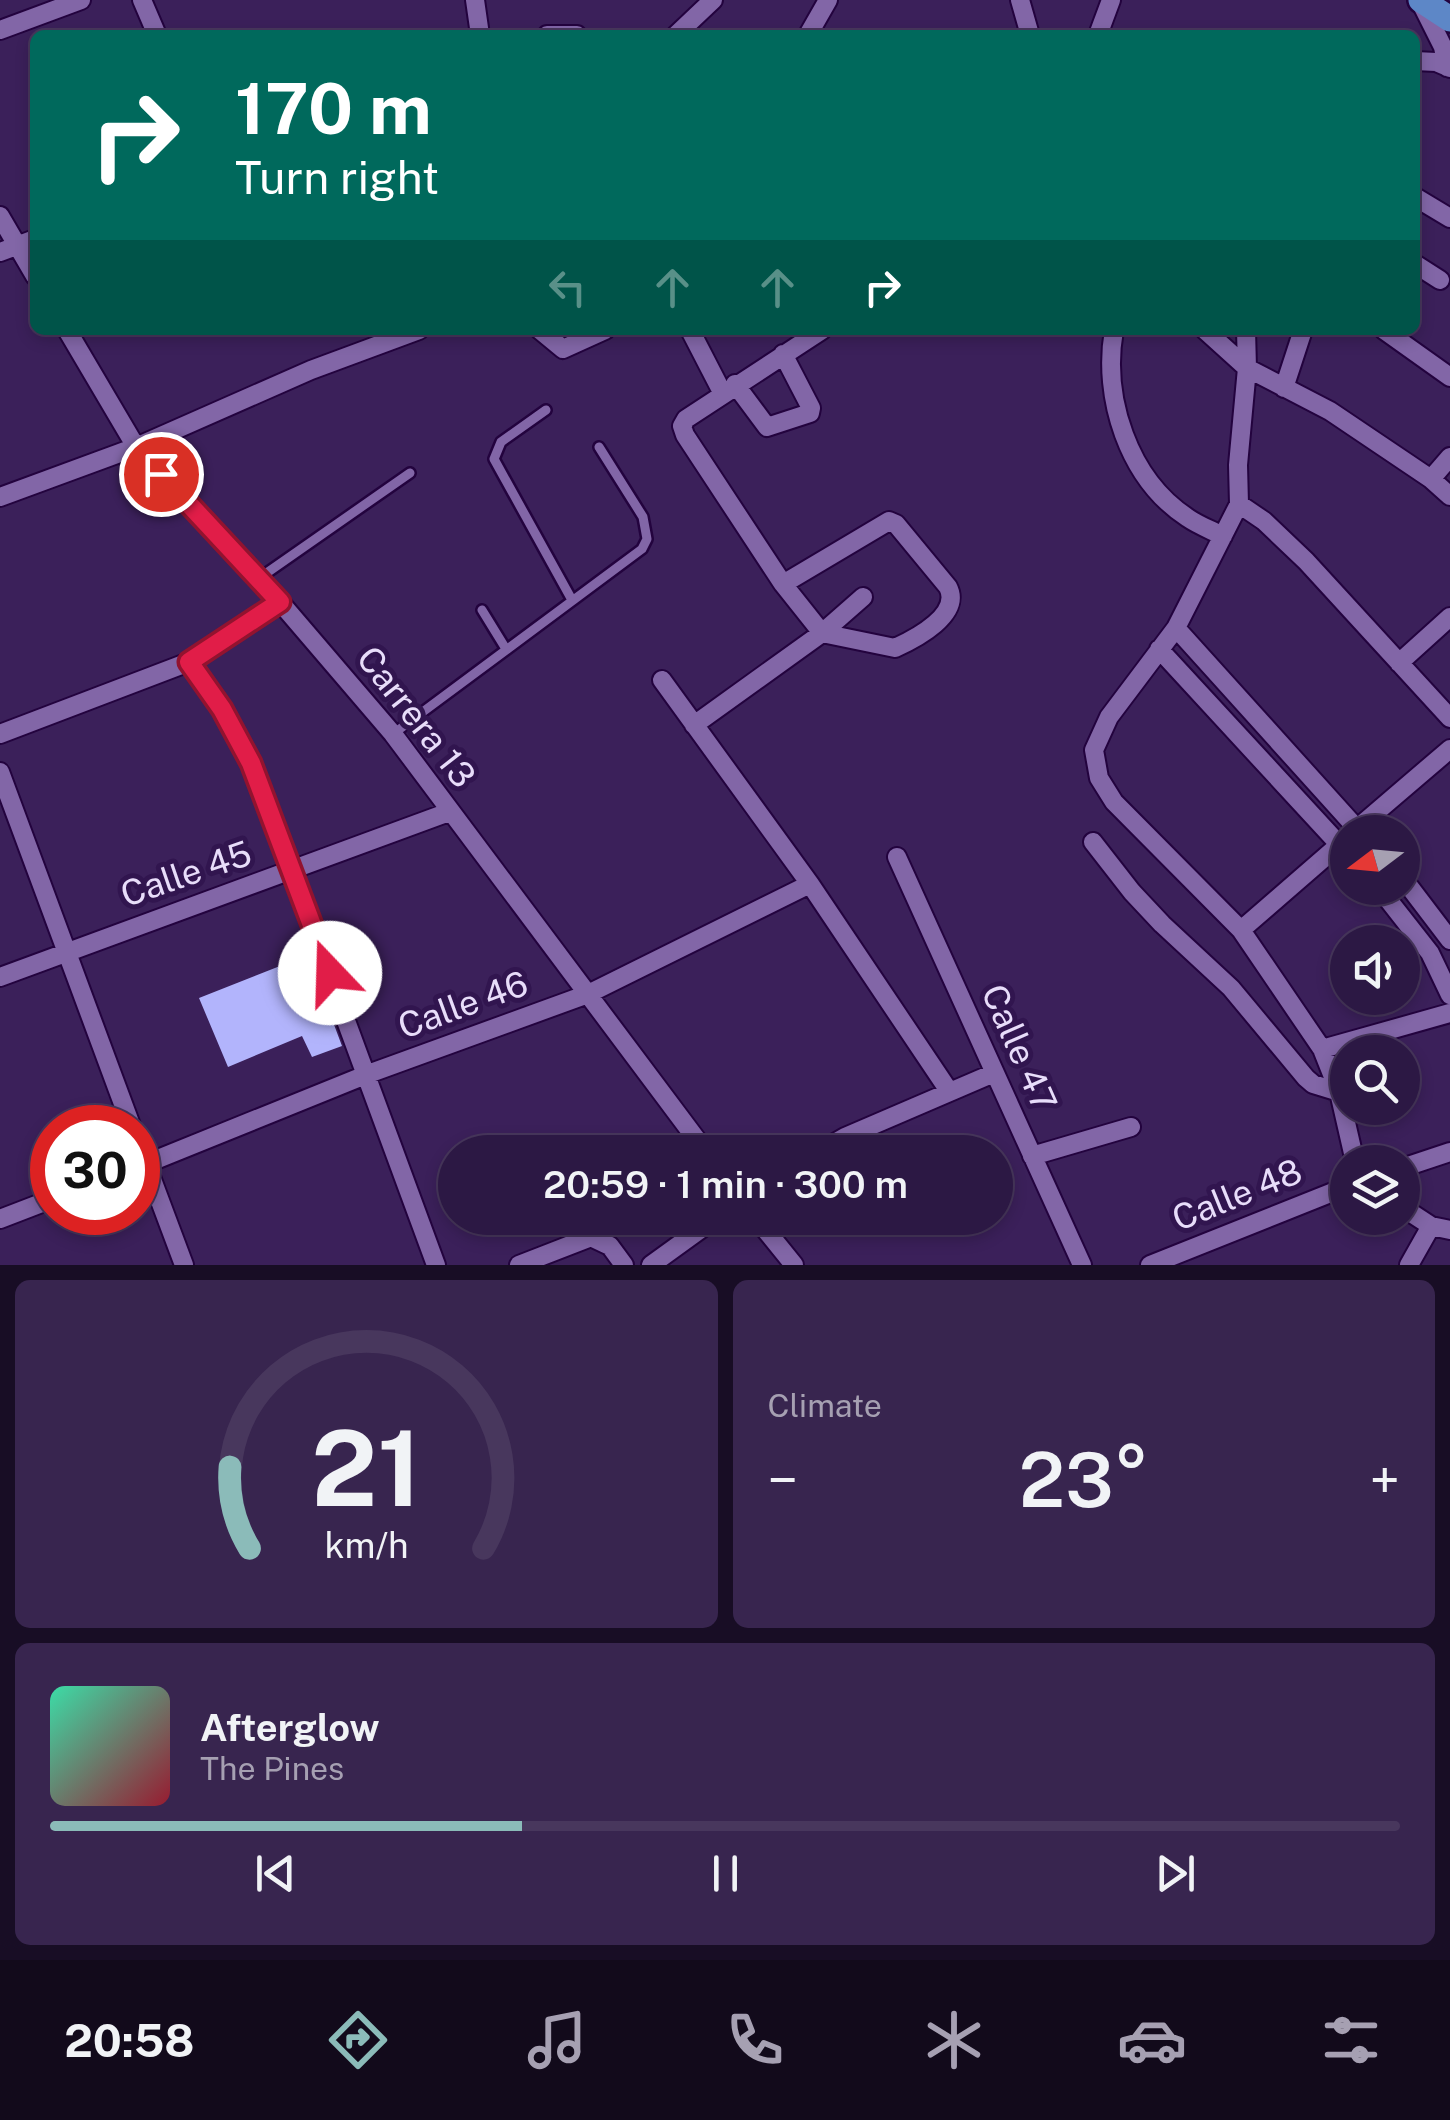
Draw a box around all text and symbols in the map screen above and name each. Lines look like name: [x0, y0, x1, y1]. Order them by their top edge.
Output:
text: 170 m: [235, 67, 432, 150]
icon: right: [70, 70, 200, 200]
text: Turn right: [235, 151, 439, 204]
icon: left: [540, 260, 595, 315]
icon: ahead: [645, 260, 700, 315]
icon: ahead: [750, 260, 805, 315]
icon: right: [855, 260, 910, 315]
pin: [119, 432, 204, 517]
icon: arrive: [134, 447, 189, 502]
street label: Carrera 13: [349, 638, 484, 795]
north arrow: [1330, 815, 1420, 905]
map controls: [1330, 815, 1420, 1235]
street label: Calle 45: [115, 832, 256, 915]
position arrow: [278, 921, 382, 1025]
button: sound: [1330, 925, 1420, 1015]
street label: Calle 46: [392, 962, 533, 1047]
street label: Calle 47: [973, 978, 1065, 1117]
button: search: [1330, 1035, 1420, 1125]
speed limit sign: 30: [30, 1105, 160, 1235]
button: layers: [1330, 1145, 1420, 1235]
street label: Calle 48: [1166, 1150, 1307, 1239]
text: 20:59 · 1 min · 300 m: [543, 1162, 908, 1207]
text: Climate: [768, 1387, 882, 1424]
text: 21: [311, 1407, 422, 1529]
text: 23°: [1019, 1436, 1149, 1524]
text: −: [768, 1448, 798, 1512]
text: +: [1369, 1448, 1400, 1512]
text: km/h: [324, 1524, 408, 1566]
text: Afterglow: [200, 1705, 380, 1750]
text: The Pines: [200, 1750, 344, 1787]
icon: previous: [248, 1846, 303, 1901]
icon: pause: [698, 1846, 753, 1901]
icon: next: [1148, 1846, 1203, 1901]
icon: directions: [323, 2005, 393, 2075]
icon: music: [522, 2005, 592, 2075]
icon: phone: [720, 2005, 790, 2075]
icon: climate: [919, 2005, 989, 2075]
icon: car: [1117, 2005, 1187, 2075]
icon: filters: [1316, 2005, 1386, 2075]
text: 20:58: [64, 2014, 195, 2067]

